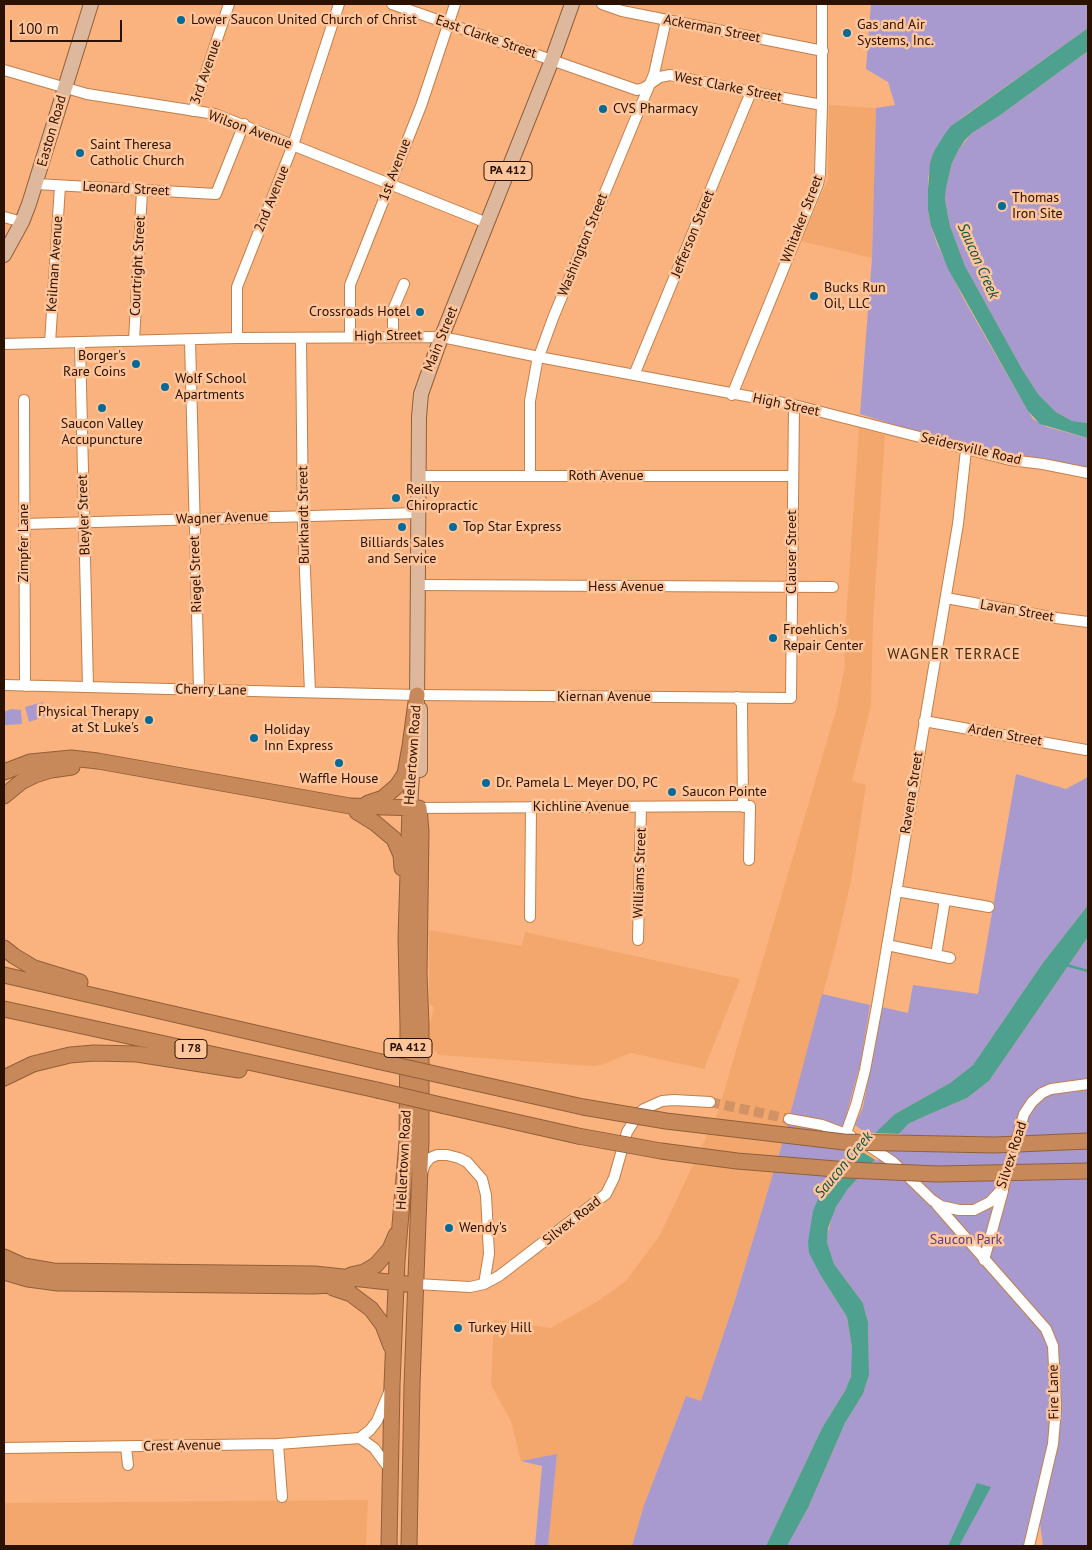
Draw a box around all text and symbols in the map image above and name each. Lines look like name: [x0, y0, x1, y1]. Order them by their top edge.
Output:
scale bar: [12, 10, 125, 42]
street label: Ackerman Street: [662, 11, 762, 47]
place label: Lower Saucon United Church of Christ: [191, 12, 417, 28]
street label: East Clarke Street: [433, 12, 539, 62]
marker: Lower Saucon United Church of Christ: [175, 14, 187, 26]
place label: Gas and Air Systems, Inc.: [857, 17, 934, 49]
text: 100 m: [18, 19, 59, 38]
marker: Gas and Air Systems, Inc.: [841, 27, 853, 39]
street label: 3rd Avenue: [187, 37, 225, 107]
street label: West Clarke Street: [673, 68, 783, 106]
street label: Easton Road: [34, 93, 70, 169]
place label: CVS Pharmacy: [613, 101, 698, 117]
marker: CVS Pharmacy: [597, 103, 609, 115]
street label: Wilson Avenue: [206, 107, 294, 153]
street label: 1st Avenue: [375, 136, 415, 204]
place label: Saint Theresa Catholic Church: [90, 137, 184, 170]
marker: Saint Theresa Catholic Church: [74, 147, 86, 159]
road number: PA 412: [484, 162, 532, 180]
street label: 2nd Avenue: [251, 163, 293, 235]
street label: Whitaker Street: [778, 173, 826, 265]
street label: Leonard Street: [82, 178, 170, 200]
street label: Jefferson Street: [668, 188, 718, 280]
place label: Thomas Iron Site: [1012, 190, 1063, 222]
street label: Washington Street: [555, 191, 611, 299]
marker: Thomas Iron Site: [996, 200, 1008, 212]
street label: Keilman Avenue: [43, 215, 67, 313]
street label: Courtright Street: [127, 215, 149, 317]
water label: Saucon Creek: [953, 220, 1003, 302]
place label: Bucks Run Oil, LLC: [824, 280, 886, 312]
marker: Bucks Run Oil, LLC: [808, 290, 820, 302]
place label: Crossroads Hotel: [309, 304, 410, 320]
street label: Main Street: [420, 304, 462, 374]
marker: Crossroads Hotel: [414, 306, 426, 318]
street label: High Street: [354, 327, 422, 345]
place label: Borger's Rare Coins: [63, 348, 126, 381]
marker: Borger's Rare Coins: [130, 358, 142, 370]
place label: Wolf School Apartments: [175, 371, 246, 404]
marker: Wolf School Apartments: [159, 381, 171, 393]
street label: High Street: [751, 390, 821, 420]
marker: Saucon Valley Accupuncture: [96, 402, 108, 414]
place label: Saucon Valley Accupuncture: [61, 416, 143, 448]
street label: Seidersville Road: [919, 429, 1023, 469]
street label: Burkhardt Street: [295, 466, 313, 564]
street label: Roth Avenue: [568, 468, 644, 484]
street label: Bleyler Street: [74, 474, 94, 556]
place label: Reilly Chiropractic: [406, 482, 478, 514]
marker: Reilly Chiropractic: [390, 492, 402, 504]
street label: Zimpfer Lane: [16, 504, 32, 582]
street label: Wagner Avenue: [176, 508, 268, 528]
street label: Clauser Street: [784, 510, 800, 594]
place label: Top Star Express: [463, 519, 561, 535]
marker: Billiards Sales and Service: [396, 521, 408, 533]
marker: Top Star Express: [447, 521, 459, 533]
street label: Riegel Street: [186, 535, 206, 613]
place label: Billiards Sales and Service: [360, 535, 444, 568]
street label: Hess Avenue: [588, 579, 664, 595]
street label: Lavan Street: [979, 596, 1055, 626]
place label: Froehlich's Repair Center: [783, 622, 863, 654]
marker: Froehlich's Repair Center: [767, 632, 779, 644]
district label: WAGNER TERRACE: [886, 646, 1022, 664]
street label: Cherry Lane: [175, 681, 247, 699]
street label: Kiernan Avenue: [557, 689, 651, 705]
place label: Physical Therapy at St Luke's: [38, 704, 139, 736]
street label: Hellertown Road: [401, 704, 425, 806]
marker: Physical Therapy at St Luke's: [143, 714, 155, 726]
street label: Arden Street: [967, 720, 1043, 750]
place label: Holiday Inn Express: [264, 722, 333, 754]
marker: Holiday Inn Express: [248, 732, 260, 744]
street label: Ravena Street: [897, 751, 927, 835]
marker: Waffle House: [333, 757, 345, 769]
place label: Waffle House: [300, 771, 378, 787]
place label: Dr. Pamela L. Meyer DO, PC: [496, 775, 658, 791]
marker: Dr. Pamela L. Meyer DO, PC: [480, 777, 492, 789]
place label: Saucon Pointe: [682, 784, 767, 800]
marker: Saucon Pointe: [666, 786, 678, 798]
street label: Kichline Avenue: [533, 799, 629, 815]
street label: Williams Street: [630, 827, 650, 919]
road number: PA 412: [384, 1038, 432, 1058]
road number: I 78: [175, 1040, 207, 1058]
street label: Hellertown Road: [393, 1110, 415, 1210]
street label: Silvex Road: [993, 1119, 1031, 1191]
water label: Saucon Creek: [811, 1128, 877, 1202]
street label: Silvex Road: [540, 1193, 604, 1249]
place label: Wendy's: [459, 1220, 507, 1236]
marker: Wendy's: [443, 1222, 455, 1234]
park label: Saucon Park: [930, 1232, 1002, 1248]
place label: Turkey Hill: [468, 1320, 532, 1336]
marker: Turkey Hill: [452, 1322, 464, 1334]
street label: Fire Lane: [1045, 1364, 1063, 1420]
street label: Crest Avenue: [143, 1437, 221, 1455]

